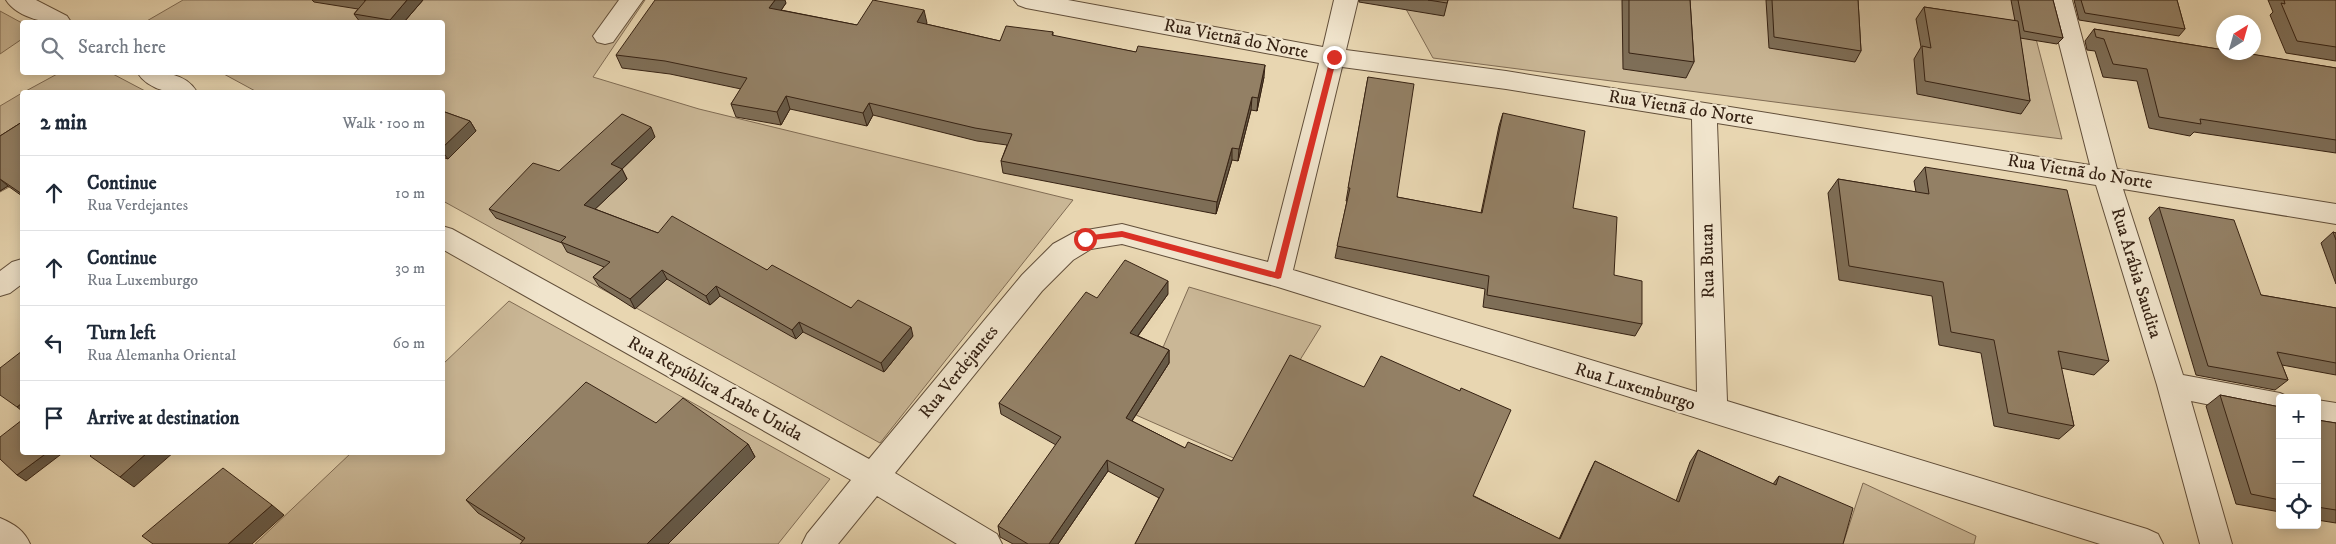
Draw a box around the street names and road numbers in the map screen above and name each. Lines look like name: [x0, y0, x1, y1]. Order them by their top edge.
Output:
street label: Rua Vietnã do Norte: [1162, 14, 1310, 64]
street label: Rua Vietnã do Norte: [1607, 86, 1755, 130]
street label: Rua Vietnã do Norte: [2006, 150, 2154, 194]
street label: Rua Arábia Saudita: [2106, 205, 2166, 341]
street label: Rua Butan: [1696, 223, 1720, 299]
street label: Rua Verdejantes: [915, 321, 1003, 423]
street label: Rua República Árabe Unida: [624, 331, 807, 446]
street label: Rua Luxemburgo: [1572, 358, 1698, 416]

